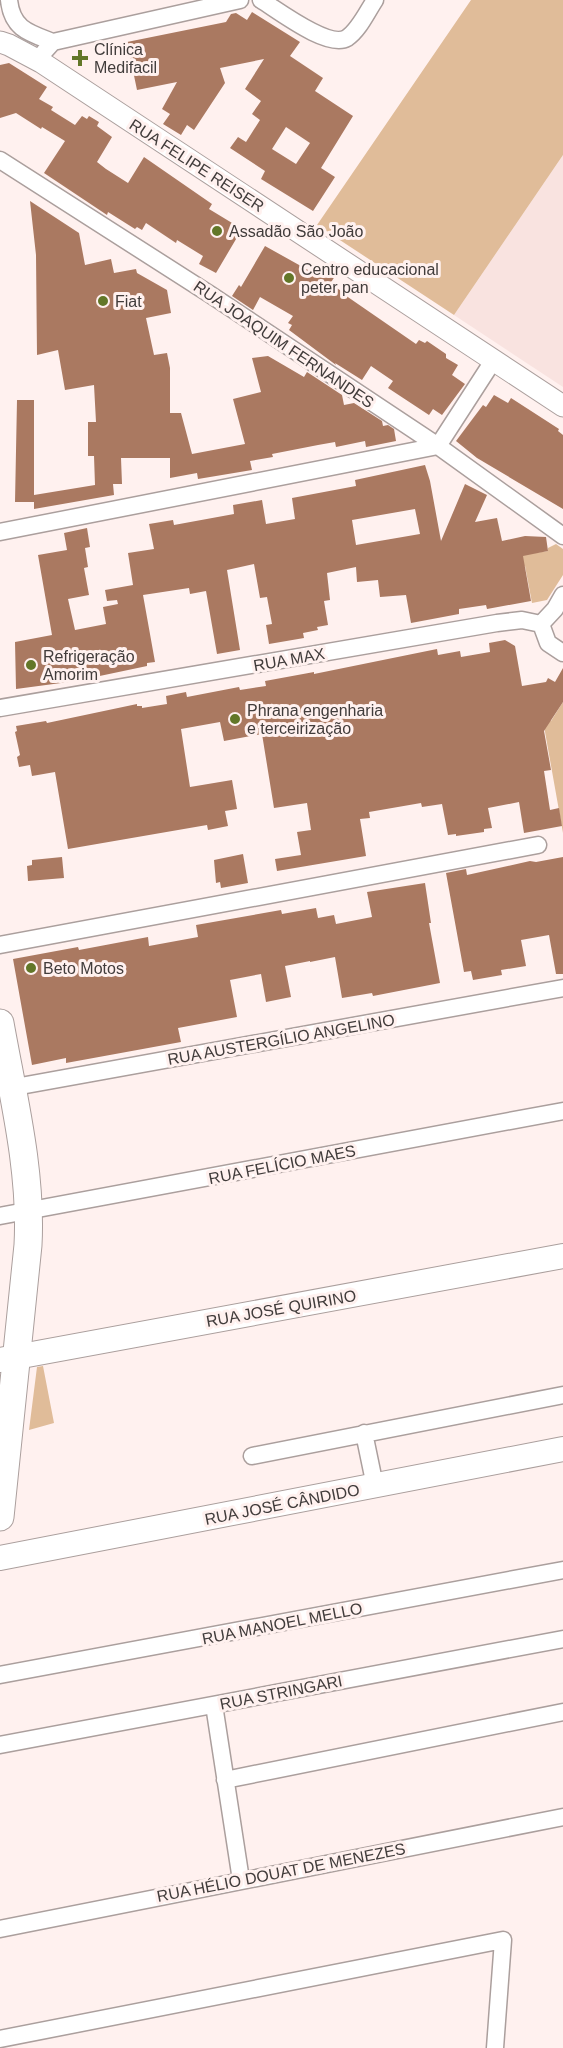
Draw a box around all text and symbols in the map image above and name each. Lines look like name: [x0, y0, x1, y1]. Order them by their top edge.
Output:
place label: Clínica Medifacil: [94, 41, 157, 76]
marker: Clínica Medifacil: [71, 49, 89, 67]
street label: RUA FELIPE REISER: [126, 116, 267, 215]
place label: Assadão São João: [229, 223, 363, 240]
marker: Assadão São João: [210, 224, 224, 238]
place label: Centro educacional peter pan: [301, 261, 439, 296]
marker: Centro educacional peter pan: [282, 271, 296, 285]
street label: RUA JOAQUIM FERNANDES: [191, 278, 377, 411]
place label: Fiat: [115, 293, 142, 310]
marker: Fiat: [96, 294, 110, 308]
street label: RUA MAX: [252, 645, 326, 674]
place label: Refrigeração Amorim: [43, 648, 135, 683]
marker: Refrigeração Amorim: [24, 658, 38, 672]
place label: Phrana engenharia e terceirização: [247, 702, 383, 737]
marker: Phrana engenharia e terceirização: [228, 712, 242, 726]
place label: Beto Motos: [43, 960, 124, 977]
marker: Beto Motos: [24, 961, 38, 975]
street label: RUA AUSTERGÍLIO ANGELINO: [166, 1010, 396, 1068]
street label: RUA FELÍCIO MAES: [207, 1141, 357, 1187]
street label: RUA JOSÉ QUIRINO: [205, 1286, 357, 1330]
street label: RUA JOSÉ CÂNDIDO: [203, 1480, 361, 1528]
street label: RUA MANOEL MELLO: [200, 1600, 364, 1647]
street label: RUA STRINGARI: [218, 1672, 344, 1713]
street label: RUA HÉLIO DOUAT DE MENEZES: [155, 1839, 407, 1905]

